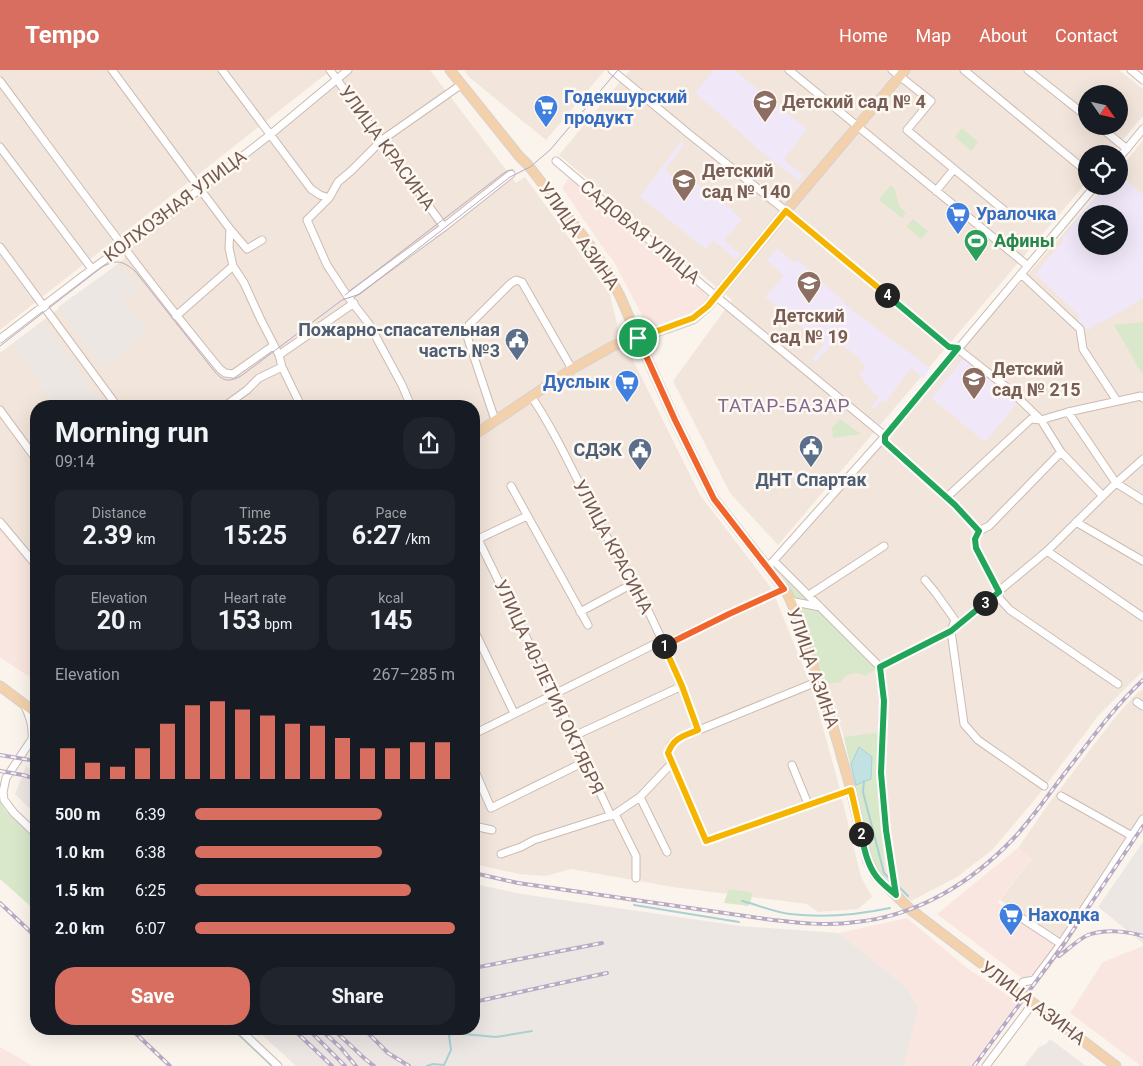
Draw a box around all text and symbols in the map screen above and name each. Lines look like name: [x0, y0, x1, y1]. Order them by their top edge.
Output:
text: Tempo: [25, 21, 100, 49]
text: Home: [839, 25, 888, 46]
text: Map: [916, 25, 951, 46]
text: About: [979, 25, 1027, 46]
text: Contact: [1055, 25, 1118, 46]
street label: УЛИЦА КРАСИНА: [335, 81, 440, 214]
north arrow: [1078, 85, 1128, 135]
map controls: [1078, 85, 1128, 255]
place label: Годекшурский продукт: [564, 86, 687, 128]
school or university icon: Детский сад № 4: [752, 89, 778, 123]
place label: Детский сад № 4: [782, 91, 926, 112]
supermarket icon: Годекшурский продукт: [533, 94, 559, 128]
street label: КОЛХОЗНАЯ УЛИЦА: [99, 145, 250, 266]
button: locate: [1078, 145, 1128, 195]
place label: Детский сад № 140: [702, 160, 791, 202]
school or university icon: Детский сад № 140: [671, 168, 697, 202]
street label: САДОВАЯ УЛИЦА: [576, 175, 705, 288]
street label: УЛИЦА АЗИНА: [535, 178, 624, 294]
supermarket icon: Уралочка: [945, 201, 971, 235]
place label: Уралочка: [976, 203, 1057, 224]
button: layers: [1078, 205, 1128, 255]
sports icon: Афины: [963, 228, 989, 262]
place label: Афины: [994, 230, 1055, 251]
school or university icon: Детский сад № 19: [796, 270, 822, 304]
pin: 4: [874, 282, 900, 308]
text: 4: [883, 287, 892, 303]
place label: Детский сад № 19: [770, 305, 848, 347]
pin: [617, 317, 659, 359]
place label: Пожарно-спасательная часть №3: [298, 319, 500, 361]
icon: arrive: [624, 324, 652, 352]
public building icon: Пожарно-спасательная часть №3: [504, 327, 530, 361]
place label: Детский сад № 215: [992, 358, 1081, 400]
school or university icon: Детский сад № 215: [961, 366, 987, 400]
supermarket icon: Дуслык: [614, 369, 640, 403]
place label: Дуслык: [543, 371, 611, 392]
district label: ТАТАР-БАЗАР: [717, 394, 851, 417]
text: Morning run: [55, 416, 209, 449]
button: share: [403, 417, 455, 469]
public building icon: ДНТ Спартак: [798, 434, 824, 468]
public building icon: СДЭК: [627, 437, 653, 471]
place label: СДЭК: [574, 439, 622, 460]
text: 09:14: [55, 452, 95, 471]
place label: ДНТ Спартак: [755, 469, 867, 490]
street label: УЛИЦА КРАСИНА: [569, 476, 658, 618]
text: Distance: [92, 505, 146, 521]
text: Time: [239, 505, 271, 521]
text: Pace: [375, 505, 407, 521]
text: 2.39: [82, 521, 133, 550]
text: 15:25: [223, 521, 287, 550]
text: 6:27: [352, 521, 402, 550]
text: km: [133, 531, 156, 547]
text: /km: [402, 531, 430, 547]
street label: УЛИЦА 40-ЛЕТИЯ ОКТЯБРЯ: [490, 576, 608, 797]
text: Elevation: [91, 590, 147, 606]
text: Heart rate: [224, 590, 286, 606]
text: kcal: [378, 590, 404, 606]
pin: 3: [972, 590, 998, 616]
text: 3: [981, 595, 990, 611]
street label: УЛИЦА АЗИНА: [783, 605, 844, 731]
text: 20: [97, 606, 125, 635]
text: 153: [218, 606, 261, 635]
text: 145: [369, 606, 413, 635]
text: m: [125, 616, 141, 632]
text: bpm: [261, 616, 292, 632]
pin: 1: [652, 634, 676, 658]
text: 1: [660, 638, 669, 654]
text: Elevation: [55, 665, 120, 684]
text: 267–285 m: [373, 665, 455, 684]
text: 500 m: [55, 805, 100, 824]
text: 6:39: [135, 805, 166, 824]
pin: 2: [848, 822, 874, 846]
text: 2: [857, 826, 866, 842]
text: 1.0 km: [55, 843, 104, 862]
text: 6:38: [135, 843, 166, 862]
text: 1.5 km: [55, 881, 104, 900]
text: 6:25: [135, 881, 166, 900]
supermarket icon: Находка: [998, 902, 1024, 936]
place label: Находка: [1028, 904, 1100, 925]
text: 2.0 km: [55, 919, 104, 938]
text: 6:07: [135, 919, 166, 938]
street label: УЛИЦА АЗИНА: [977, 956, 1090, 1049]
button: Save: [55, 967, 250, 1025]
button: Share: [260, 967, 455, 1025]

